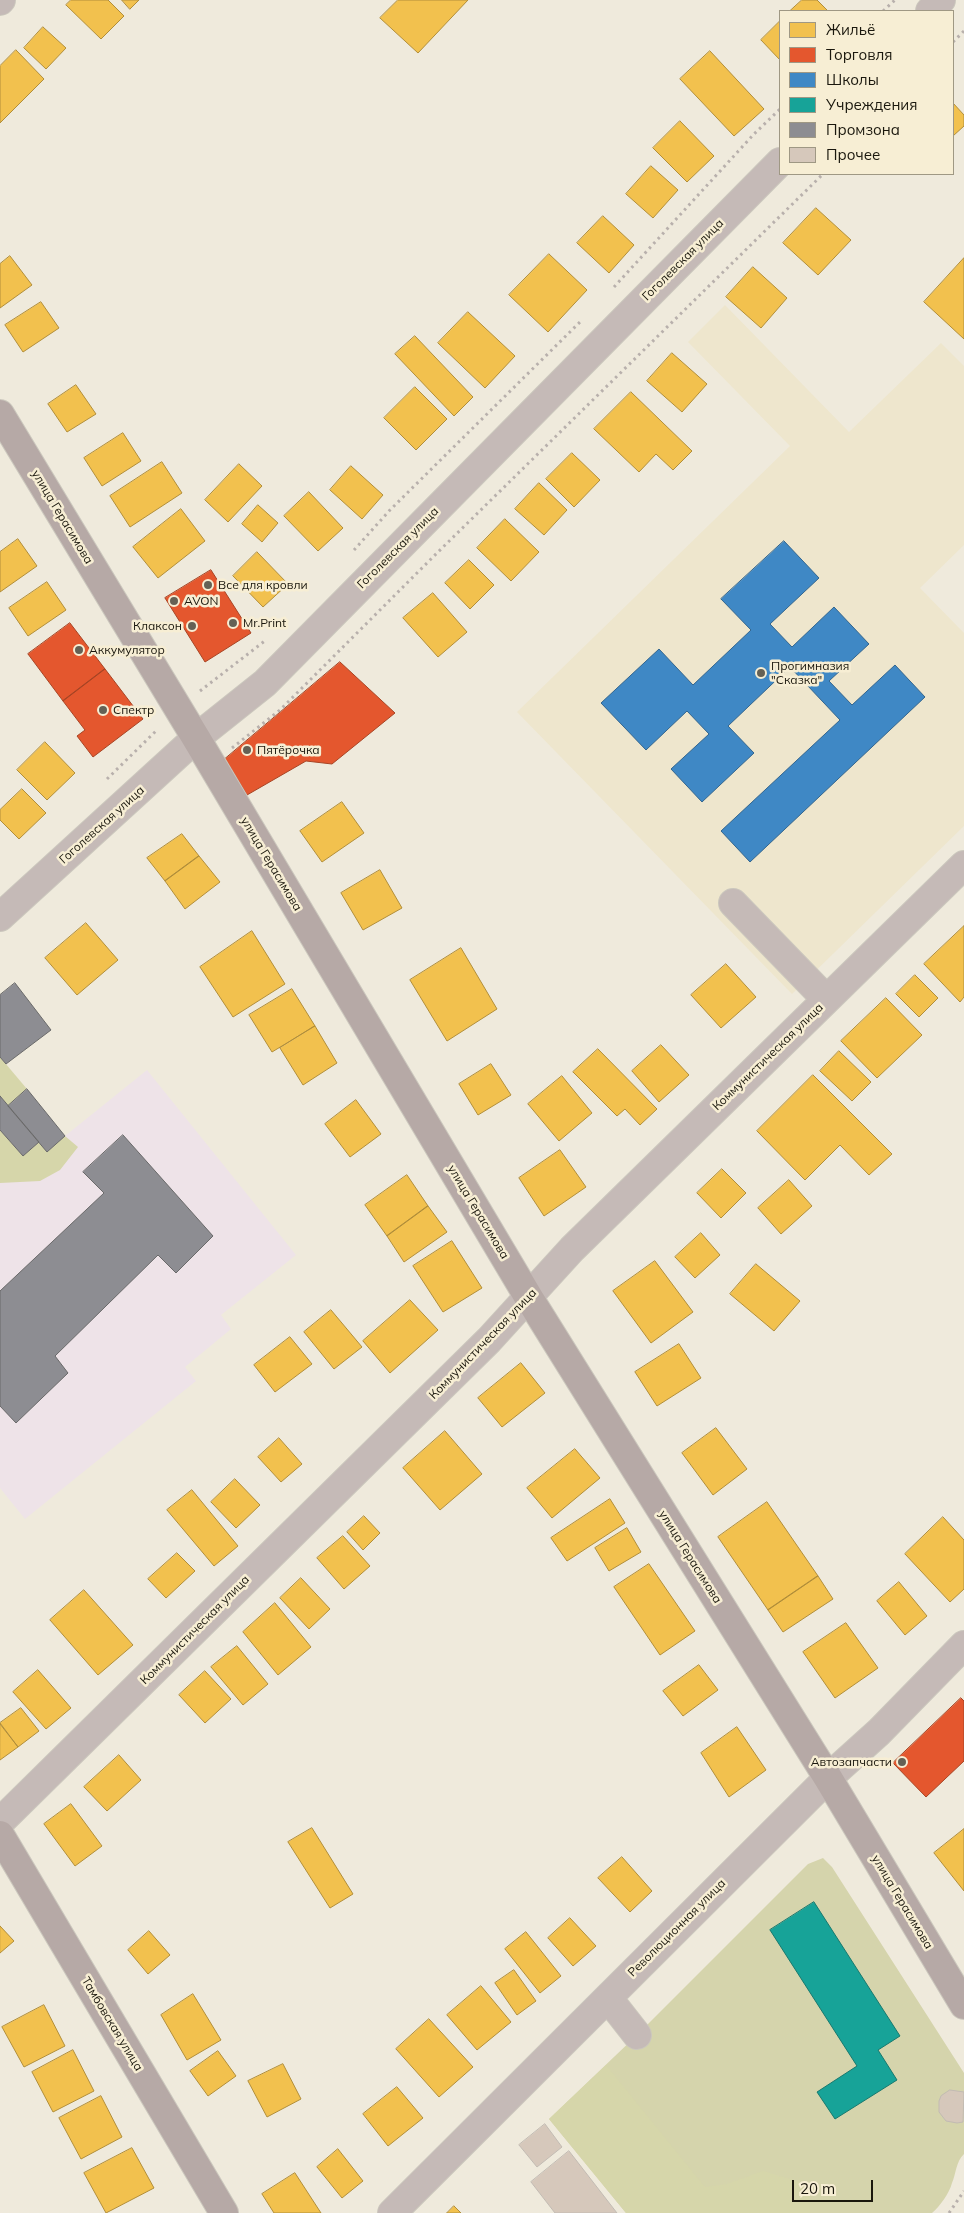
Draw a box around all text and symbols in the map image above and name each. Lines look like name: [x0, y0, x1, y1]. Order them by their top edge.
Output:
legend: [779, 10, 954, 175]
text: Жильё: [826, 20, 875, 39]
text: Торговля: [826, 45, 893, 64]
text: Школы: [826, 70, 879, 89]
text: Учреждения: [826, 95, 918, 114]
text: Промзона: [826, 120, 900, 139]
text: Прочее: [826, 145, 880, 164]
street label: Гоголевская улица: [639, 216, 727, 304]
street label: улица Герасимова: [28, 467, 96, 567]
street label: Гоголевская улица: [354, 504, 442, 592]
place label: Все для кровли: [218, 578, 308, 592]
marker: Все для кровли: [202, 579, 214, 591]
place label: AVON: [184, 594, 219, 608]
marker: AVON: [168, 595, 180, 607]
place label: Mr.Print: [243, 616, 286, 630]
marker: Mr.Print: [227, 617, 239, 629]
place label: Клаксон: [133, 619, 182, 633]
marker: Клаксон: [186, 620, 198, 632]
place label: Аккумулятор: [89, 643, 165, 657]
marker: Аккумулятор: [73, 644, 85, 656]
place label: Прогимназия "Сказка": [771, 659, 849, 687]
marker: Прогимназия "Сказка": [755, 667, 767, 679]
place label: Спектр: [113, 703, 154, 717]
marker: Спектр: [97, 704, 109, 716]
place label: Пятёрочка: [257, 743, 320, 757]
marker: Пятёрочка: [241, 744, 253, 756]
street label: Гоголевская улица: [57, 783, 147, 867]
street label: улица Герасимова: [237, 814, 305, 914]
street label: Коммунистическая улица: [710, 1000, 826, 1114]
street label: улица Герасимова: [444, 1162, 512, 1262]
street label: Коммунистическая улица: [426, 1286, 540, 1402]
street label: улица Герасимова: [656, 1508, 724, 1606]
street label: Коммунистическая улица: [137, 1572, 253, 1688]
place label: Автозапчасти: [811, 1755, 892, 1769]
marker: Автозапчасти: [896, 1756, 908, 1768]
street label: улица Герасимова: [868, 1852, 936, 1952]
street label: Революционная улица: [625, 1876, 729, 1980]
street label: Тамбовская улица: [78, 1974, 146, 2074]
scale bar: [794, 2170, 875, 2202]
text: 20 m: [800, 2179, 835, 2198]

